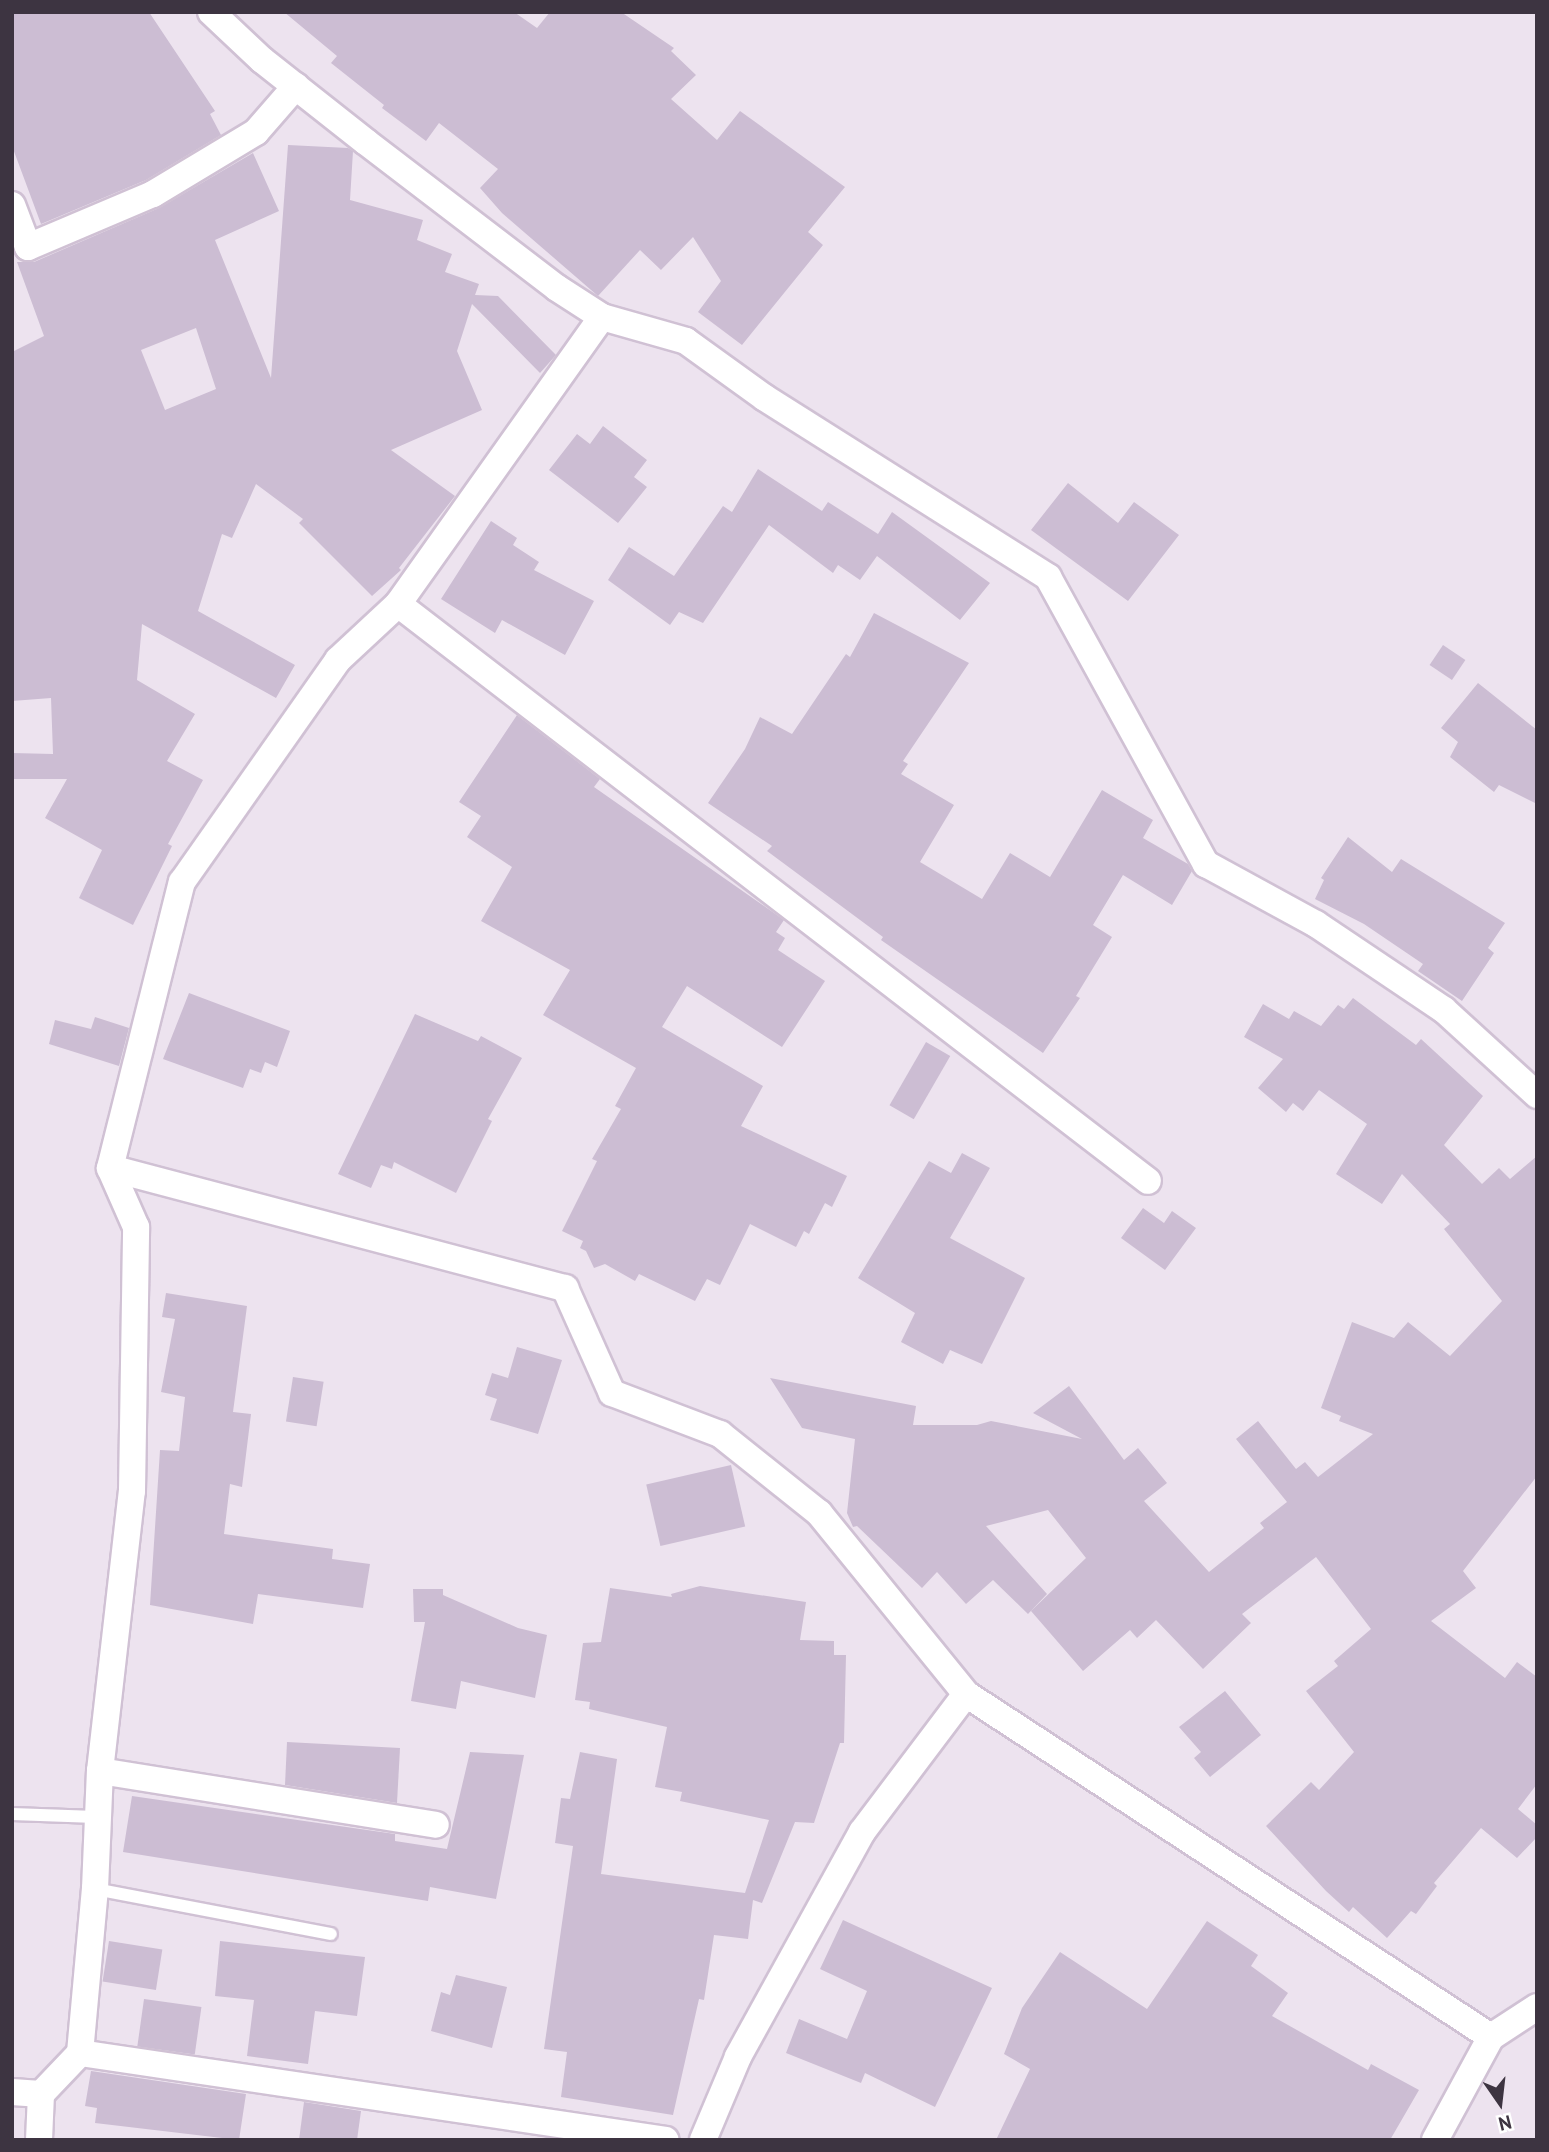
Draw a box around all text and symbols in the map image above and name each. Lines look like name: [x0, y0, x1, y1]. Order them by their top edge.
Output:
north arrow: [1465, 2068, 1535, 2138]
text: N: [1496, 2110, 1514, 2137]

